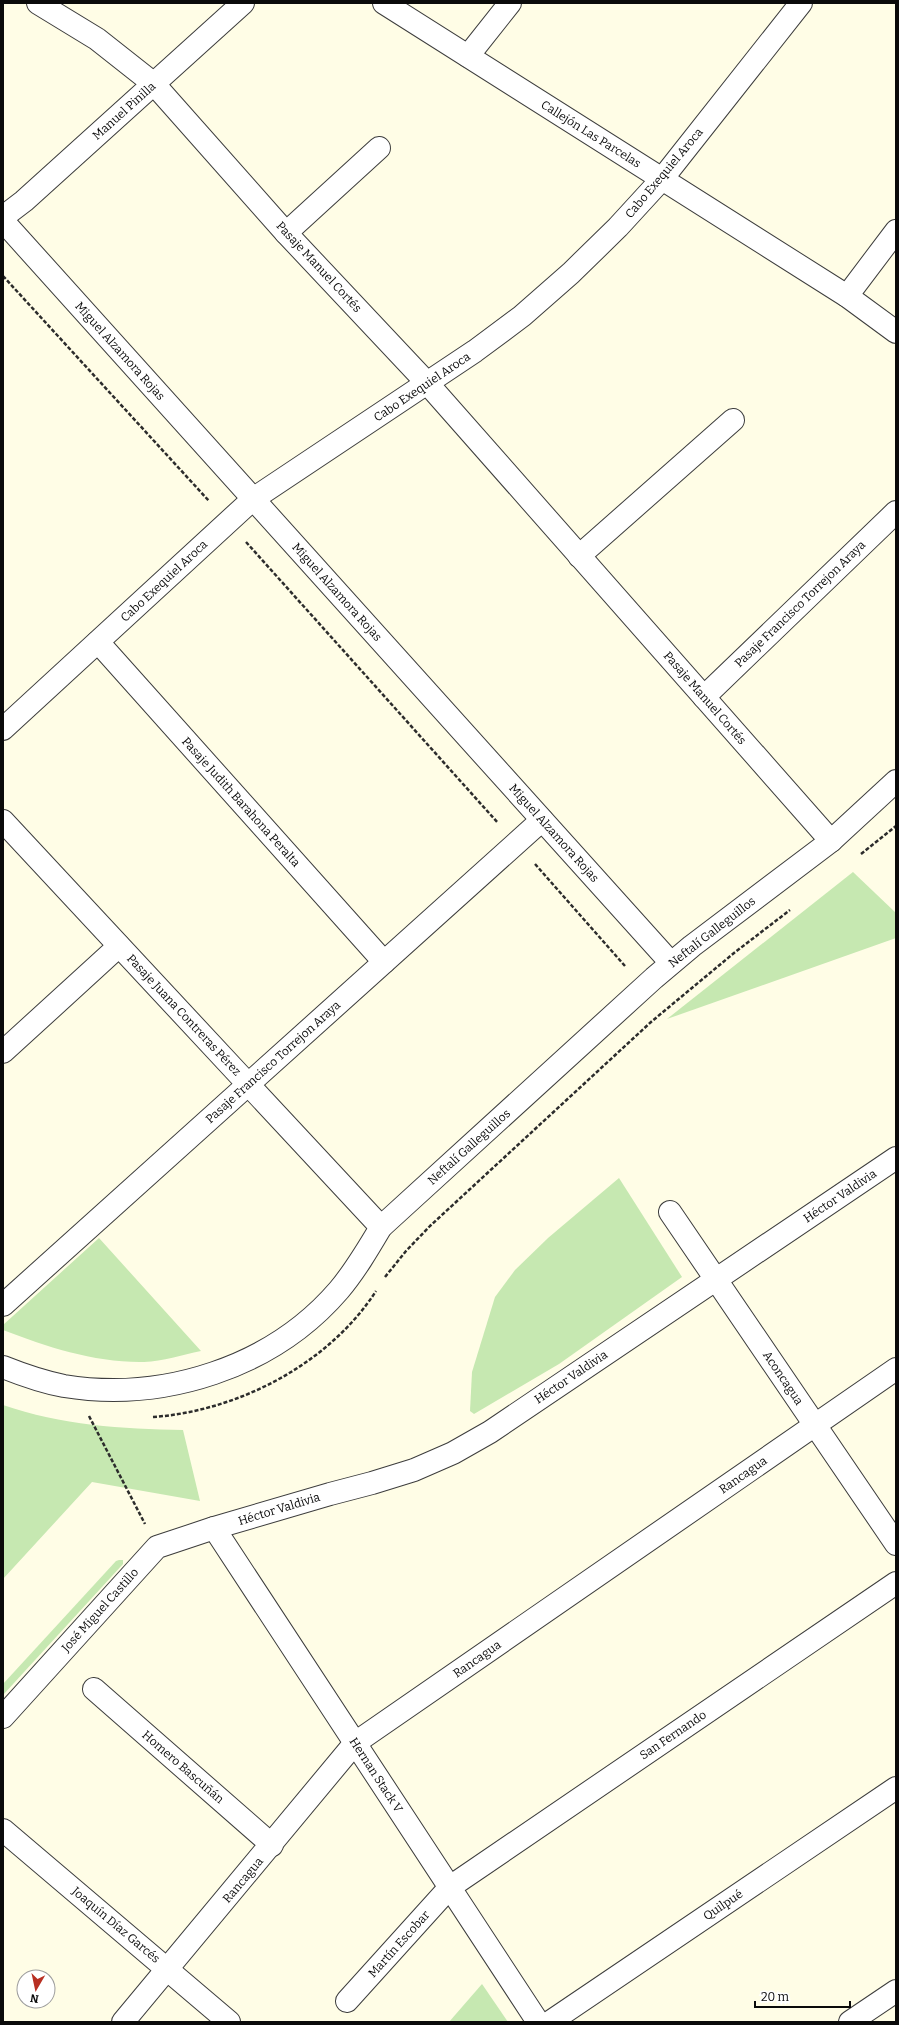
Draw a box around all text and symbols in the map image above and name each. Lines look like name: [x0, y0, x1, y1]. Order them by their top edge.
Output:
street label: Manuel Pinilla: [90, 79, 159, 143]
street label: Callejón Las Parcelas: [538, 98, 644, 171]
street label: Cabo Exequiel Aroca: [622, 125, 706, 221]
street label: Pasaje Manuel Cortés: [273, 219, 365, 315]
street label: Miguel Alzamora Rojas: [72, 299, 168, 403]
street label: Cabo Exequiel Aroca: [371, 349, 473, 424]
street label: Cabo Exequiel Aroca: [118, 537, 211, 625]
street label: Pasaje Francisco Torrejon Araya: [732, 537, 869, 670]
street label: Miguel Alzamora Rojas: [289, 540, 385, 644]
street label: Pasaje Manuel Cortés: [661, 649, 749, 748]
street label: Pasaje Judith Barahona Peralta: [179, 734, 303, 870]
street label: Miguel Alzamora Rojas: [506, 781, 602, 885]
street label: Neftalí Galleguillos: [666, 894, 758, 970]
street label: Pasaje Juana Contreras Pérez: [124, 951, 244, 1079]
street label: Pasaje Francisco Torrejon Araya: [203, 998, 343, 1126]
street label: Neftalí Galleguillos: [425, 1106, 513, 1188]
street label: Héctor Valdivia: [801, 1166, 879, 1225]
street label: Héctor Valdivia: [532, 1347, 610, 1406]
street label: Aconcagua: [760, 1348, 806, 1408]
street label: Rancagua: [716, 1453, 770, 1497]
street label: Héctor Valdivia: [236, 1490, 322, 1528]
street label: José Miguel Castillo: [58, 1565, 141, 1655]
street label: Rancagua: [450, 1637, 504, 1681]
street label: San Fernando: [637, 1708, 709, 1762]
street label: Homero Bascuñán: [139, 1728, 227, 1807]
street label: Hernan Stack V: [347, 1735, 406, 1816]
street label: Rancagua: [220, 1854, 266, 1906]
street label: Joaquín Díaz Garcés: [68, 1884, 163, 1966]
street label: Quilpué: [701, 1887, 745, 1923]
street label: Martín Escobar: [365, 1907, 433, 1980]
north arrow: [16, 1969, 56, 2009]
scale bar: [755, 1983, 850, 2009]
text: 20 m: [761, 1990, 790, 2004]
text: N: [29, 1991, 40, 2005]

